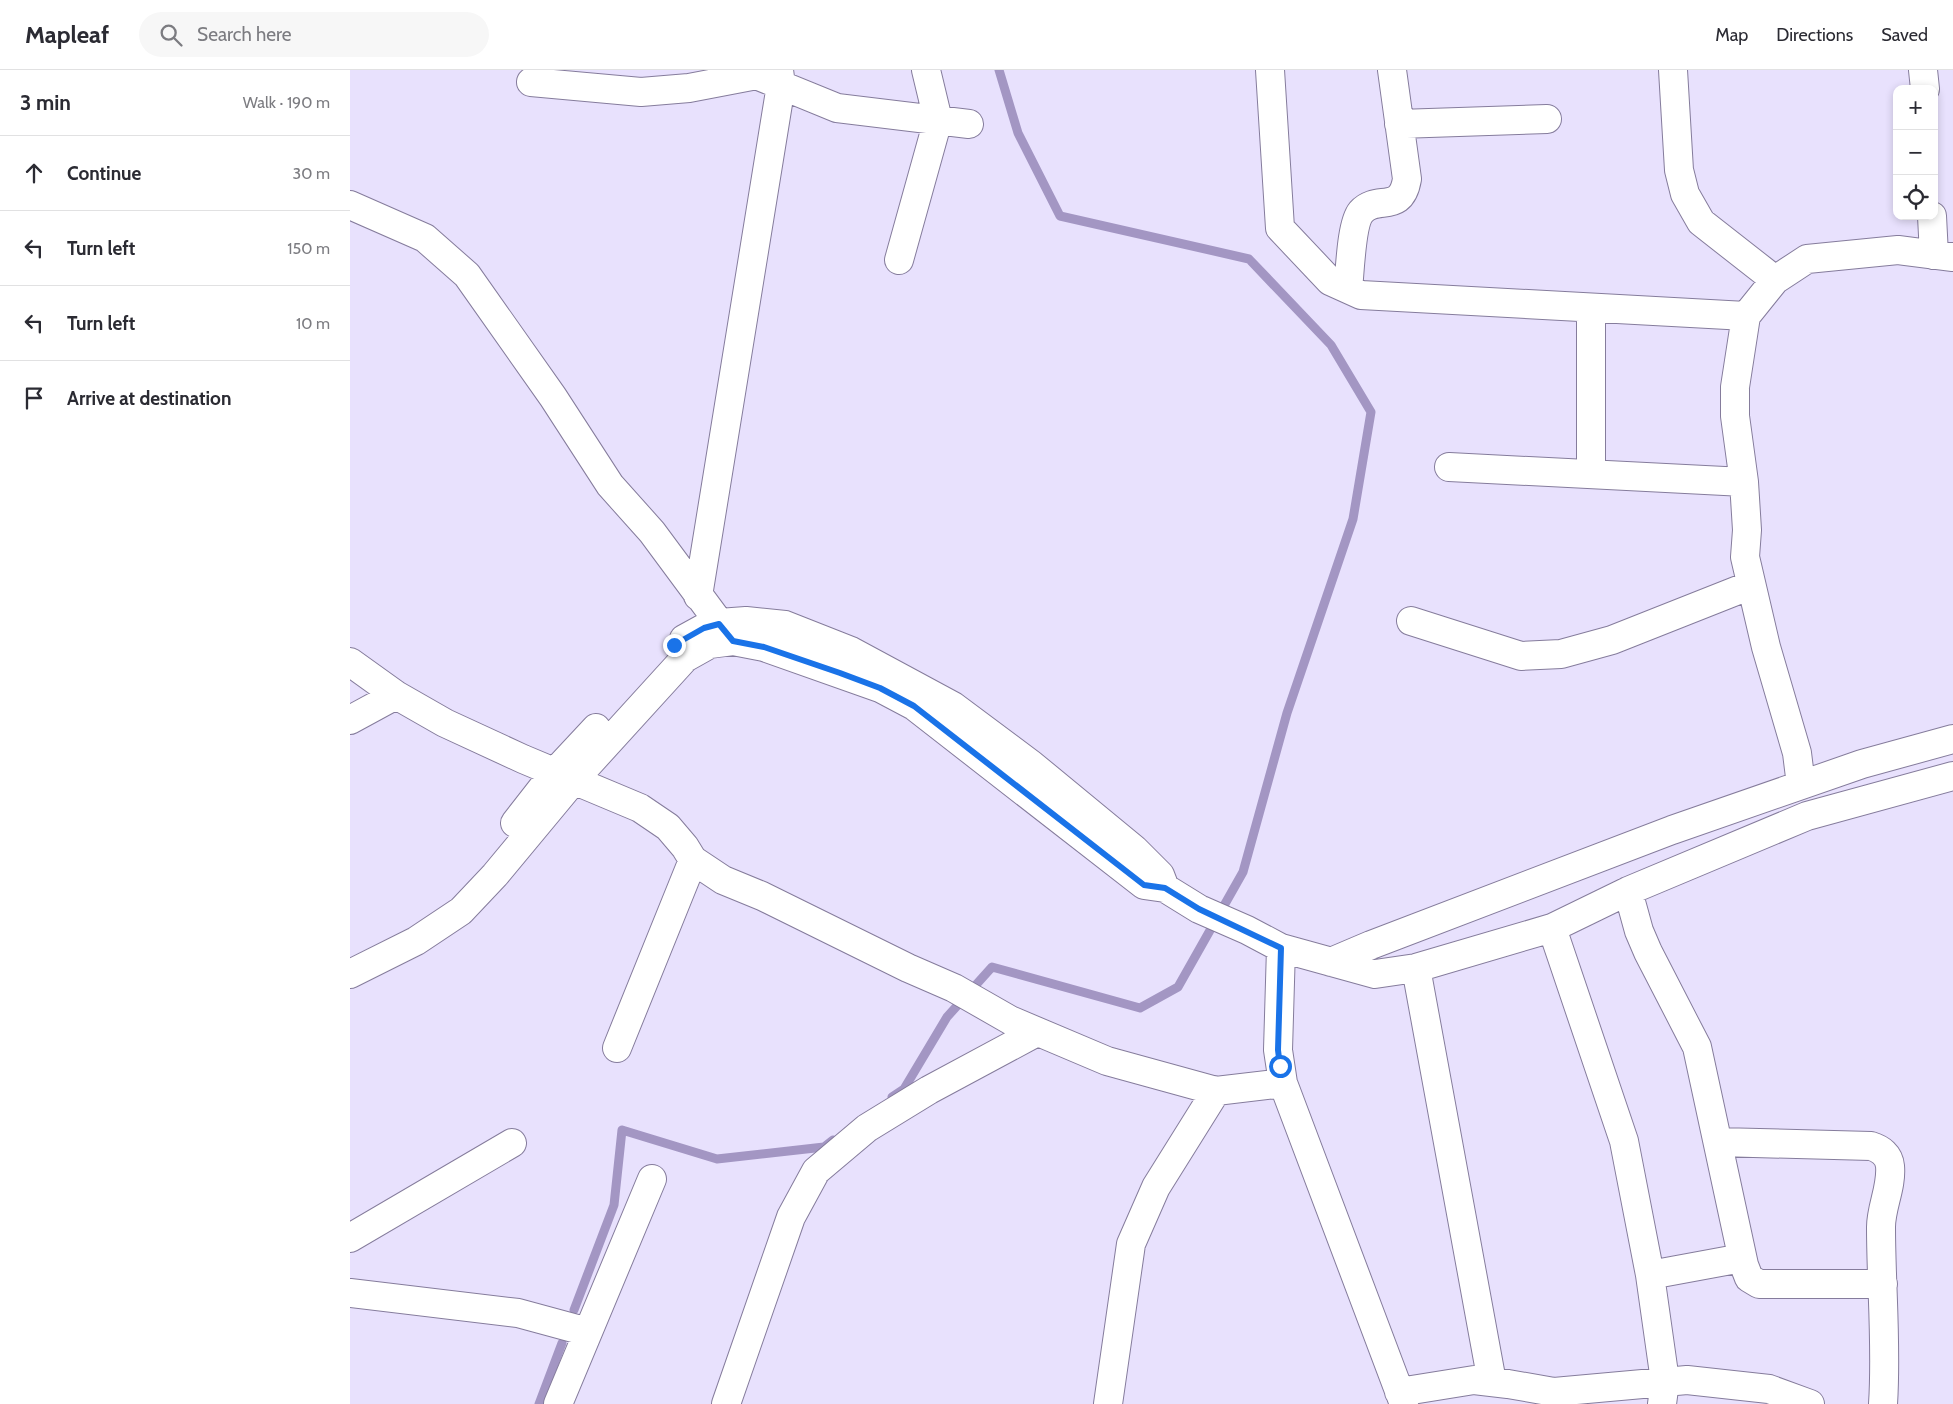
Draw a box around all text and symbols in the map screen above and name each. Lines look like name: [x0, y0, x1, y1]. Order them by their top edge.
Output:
search box: [139, 12, 489, 57]
text: Mapleaf: [25, 20, 109, 49]
icon: search: [157, 21, 185, 49]
text: Search here: [197, 23, 291, 46]
text: Map: [1715, 24, 1748, 46]
text: Directions: [1776, 24, 1853, 46]
text: Saved: [1881, 24, 1928, 46]
map controls: [1893, 85, 1938, 220]
button: +: [1893, 85, 1938, 130]
text: 3 min: [20, 90, 71, 115]
text: Walk · 190 m: [243, 93, 330, 112]
button: −: [1893, 130, 1938, 175]
icon: ahead: [20, 159, 48, 187]
text: Continue: [67, 162, 141, 185]
text: 30 m: [293, 164, 330, 183]
button: locate: [1893, 175, 1938, 220]
icon: left: [20, 234, 48, 262]
text: Turn left: [67, 237, 135, 260]
text: 150 m: [287, 239, 330, 258]
icon: left: [20, 309, 48, 337]
text: Turn left: [67, 312, 135, 335]
text: 10 m: [296, 314, 330, 333]
icon: arrive: [20, 384, 48, 412]
text: Arrive at destination: [67, 387, 231, 410]
route end: [663, 634, 686, 657]
route start: [1269, 1055, 1292, 1078]

